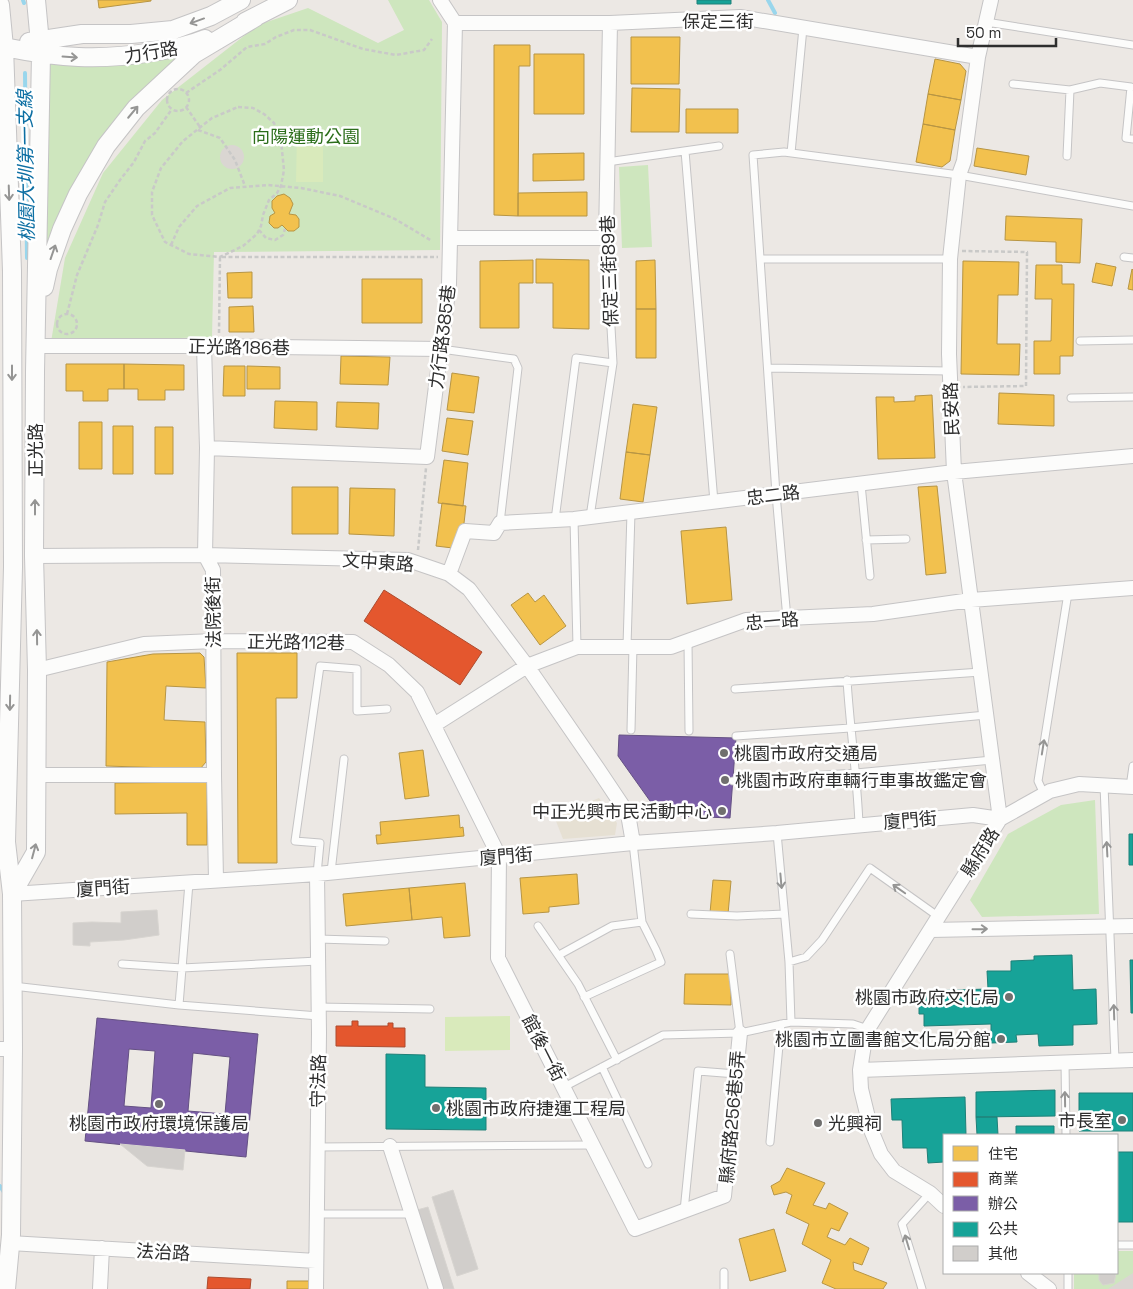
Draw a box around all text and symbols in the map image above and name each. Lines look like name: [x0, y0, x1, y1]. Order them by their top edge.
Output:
street label: 保定三街: [682, 10, 754, 33]
scale bar: [958, 15, 1056, 47]
one-way arrow: [190, 17, 205, 26]
text: 50 m: [966, 23, 1001, 42]
street label: 力行路: [123, 36, 179, 68]
one-way arrow: [61, 53, 77, 62]
water label: 桃園大圳第一支線: [12, 88, 40, 242]
one-way arrow: [127, 106, 138, 119]
park label: 向陽運動公園: [252, 125, 360, 148]
one-way arrow: [5, 185, 14, 201]
street label: 保定三街89巷: [596, 215, 622, 327]
one-way arrow: [49, 245, 59, 261]
street label: 力行路385巷: [424, 284, 460, 390]
street label: 正光路186巷: [188, 335, 290, 359]
one-way arrow: [7, 364, 17, 381]
street label: 民安路: [939, 382, 963, 436]
street label: 正光路: [24, 423, 47, 477]
street label: 忠二路: [745, 480, 801, 510]
one-way arrow: [30, 499, 40, 516]
street label: 文中東路: [341, 548, 415, 576]
street label: 法院後街: [201, 576, 225, 648]
street label: 忠一路: [744, 607, 800, 635]
one-way arrow: [32, 629, 41, 645]
street label: 正光路112巷: [247, 630, 345, 654]
one-way arrow: [5, 695, 14, 711]
one-way arrow: [1039, 740, 1049, 756]
place label: 桃園市政府交通局: [734, 742, 878, 765]
marker: 桃園市政府交通局: [718, 747, 730, 759]
place label: 桃園市政府車輛行車事故鑑定會: [735, 769, 987, 792]
marker: 桃園市政府車輛行車事故鑑定會: [719, 774, 731, 786]
place label: 中正光興市民活動中心: [532, 800, 712, 823]
marker: 中正光興市民活動中心: [716, 805, 728, 817]
street label: 廈門街: [882, 806, 938, 834]
street label: 縣府路: [956, 823, 1004, 881]
one-way arrow: [1103, 841, 1112, 857]
street label: 廈門街: [478, 842, 534, 870]
one-way arrow: [30, 844, 39, 860]
one-way arrow: [776, 873, 786, 889]
street label: 廈門街: [75, 875, 131, 901]
one-way arrow: [892, 884, 906, 894]
one-way arrow: [972, 924, 988, 934]
place label: 桃園市政府文化局: [855, 986, 999, 1009]
marker: 桃園市政府文化局: [1003, 991, 1015, 1003]
one-way arrow: [1109, 1004, 1118, 1020]
street label: 館後一街: [517, 1011, 571, 1085]
place label: 桃園市立圖書館文化局分館: [775, 1028, 991, 1051]
marker: 桃園市立圖書館文化局分館: [995, 1033, 1007, 1045]
street label: 縣府路256巷5弄: [715, 1050, 749, 1184]
street label: 守法路: [306, 1054, 330, 1108]
one-way arrow: [1061, 1091, 1070, 1107]
place label: 桃園市政府捷運工程局: [446, 1097, 626, 1120]
marker: 桃園市政府環境保護局: [153, 1098, 165, 1110]
marker: 桃園市政府捷運工程局: [430, 1102, 442, 1114]
place label: 市長室: [1058, 1109, 1112, 1132]
place label: 桃園市政府環境保護局: [69, 1112, 249, 1135]
place label: 光興祠: [828, 1112, 882, 1135]
marker: 市長室: [1116, 1114, 1128, 1126]
marker: 光興祠: [812, 1117, 824, 1129]
legend: [943, 1134, 1118, 1274]
text: 住宅: [988, 1144, 1018, 1163]
text: 商業: [988, 1169, 1018, 1188]
text: 辦公: [988, 1194, 1018, 1213]
text: 公共: [988, 1219, 1018, 1238]
one-way arrow: [902, 1235, 912, 1251]
street label: 法治路: [135, 1239, 191, 1265]
text: 其他: [988, 1244, 1018, 1263]

